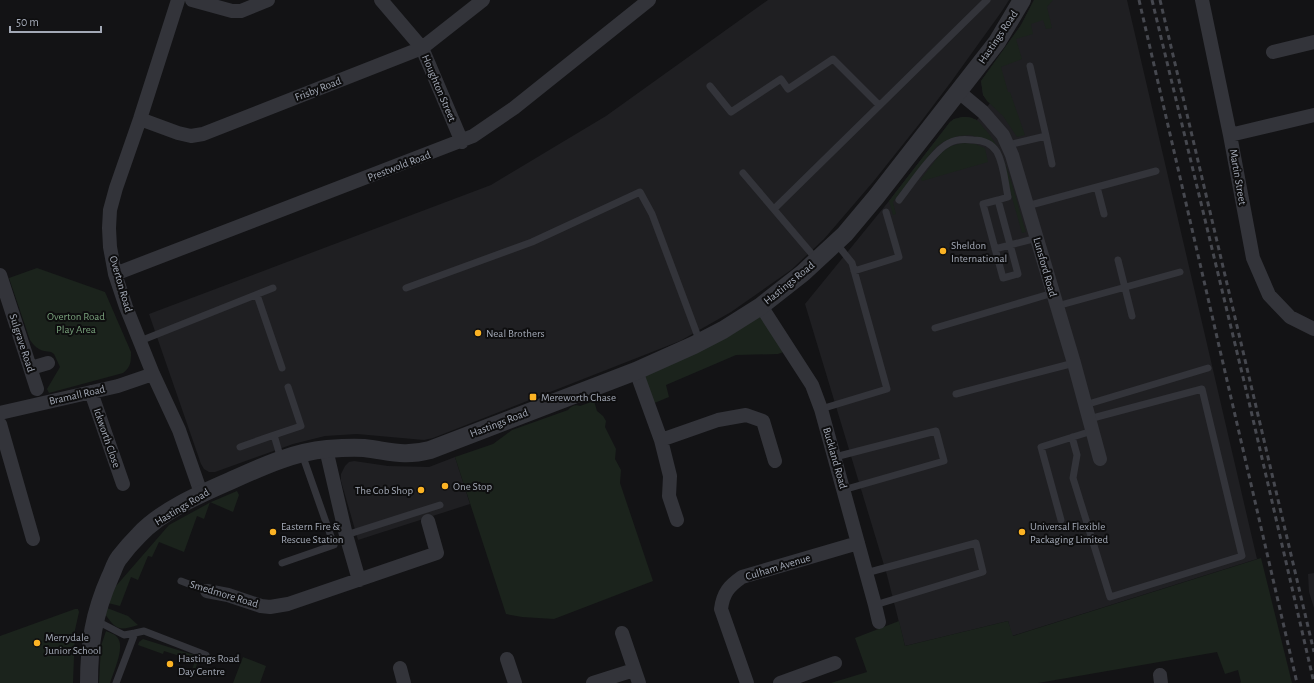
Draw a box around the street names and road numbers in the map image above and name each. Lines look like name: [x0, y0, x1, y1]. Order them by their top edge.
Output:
street label: Hastings Road: [976, 8, 1020, 66]
street label: Houghton Street: [420, 53, 458, 123]
street label: Frisby Road: [293, 75, 343, 103]
street label: Martin Street: [1228, 148, 1248, 206]
street label: Prestwold Road: [366, 149, 432, 183]
street label: Lunsford Road: [1031, 236, 1059, 298]
street label: Overton Road: [108, 255, 134, 314]
street label: Hastings Road: [762, 259, 817, 307]
street label: Sulgrave Road: [7, 313, 37, 374]
street label: Bramall Road: [48, 383, 106, 407]
street label: Ickworth Close: [92, 407, 122, 469]
street label: Hastings Road: [468, 407, 530, 439]
street label: Buckland Road: [821, 426, 849, 490]
street label: Hastings Road: [153, 486, 211, 528]
street label: Culham Avenue: [744, 552, 812, 582]
street label: Smedmore Road: [188, 578, 260, 610]

